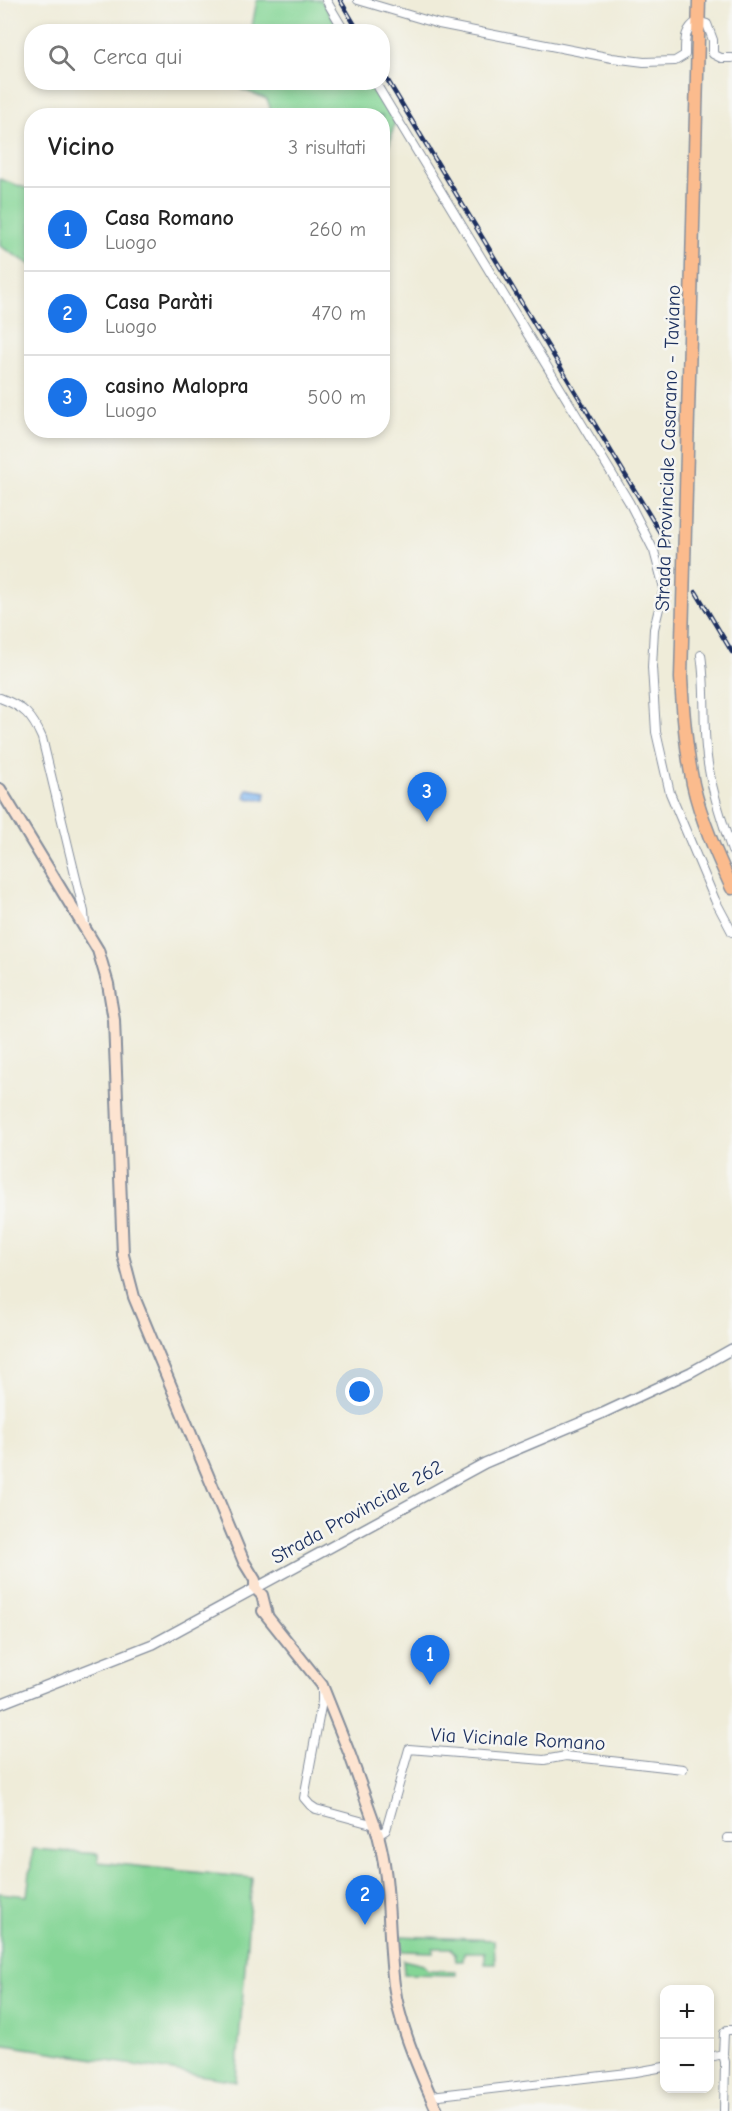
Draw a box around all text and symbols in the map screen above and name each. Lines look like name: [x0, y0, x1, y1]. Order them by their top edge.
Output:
search box: [24, 24, 390, 90]
icon: search: [45, 41, 78, 74]
text: Cerca qui: [93, 44, 183, 70]
text: Vicino: [48, 132, 114, 162]
text: 3 risultati: [288, 136, 366, 159]
text: Casa Romano: [105, 205, 234, 231]
text: 1: [64, 218, 71, 241]
text: 260 m: [309, 218, 366, 241]
text: Luogo: [105, 231, 157, 254]
street label: Strada Provinciale Casarano - Taviano: [651, 284, 685, 612]
text: Casa Paràti: [105, 289, 213, 315]
text: 2: [63, 302, 72, 325]
text: 470 m: [311, 302, 366, 325]
text: Luogo: [105, 315, 157, 338]
text: casino Malopra: [105, 373, 249, 399]
text: 3: [63, 386, 72, 409]
text: 500 m: [308, 386, 366, 409]
text: Luogo: [105, 399, 157, 422]
pin: 3: [408, 772, 446, 822]
your location: [345, 1377, 374, 1406]
street label: Strada Provinciale 262: [267, 1455, 447, 1569]
pin: 1: [410, 1636, 450, 1685]
street label: Via Vicinale Romano: [430, 1723, 606, 1755]
pin: 2: [346, 1876, 385, 1925]
map controls: [660, 1985, 714, 2093]
button: +: [660, 1985, 714, 2039]
button: −: [660, 2039, 714, 2093]

